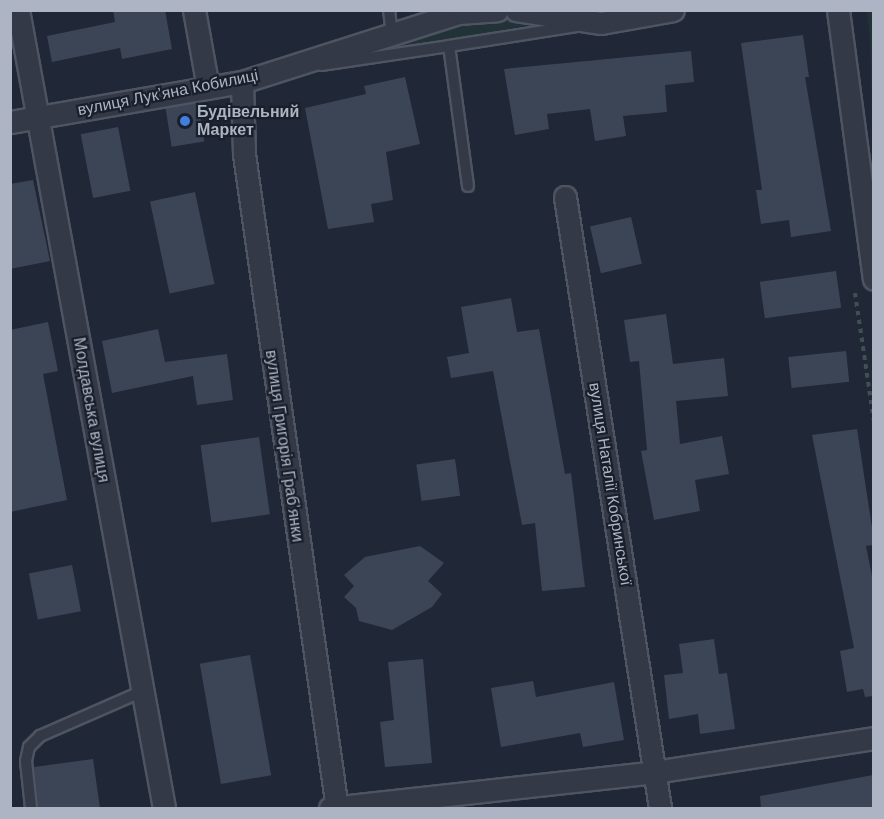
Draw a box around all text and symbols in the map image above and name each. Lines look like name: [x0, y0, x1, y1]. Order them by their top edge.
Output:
street label: вулиця Лукʼяна Кобилиці: [76, 66, 260, 120]
place label: Будівельний Маркет: [197, 102, 299, 140]
marker: Будівельний Маркет: [178, 114, 192, 128]
street label: Молдавська вулиця: [69, 336, 113, 484]
street label: вулиця Григорія Грабʼянки: [261, 349, 307, 543]
street label: вулиця Наталії Кобринської: [584, 381, 636, 587]

